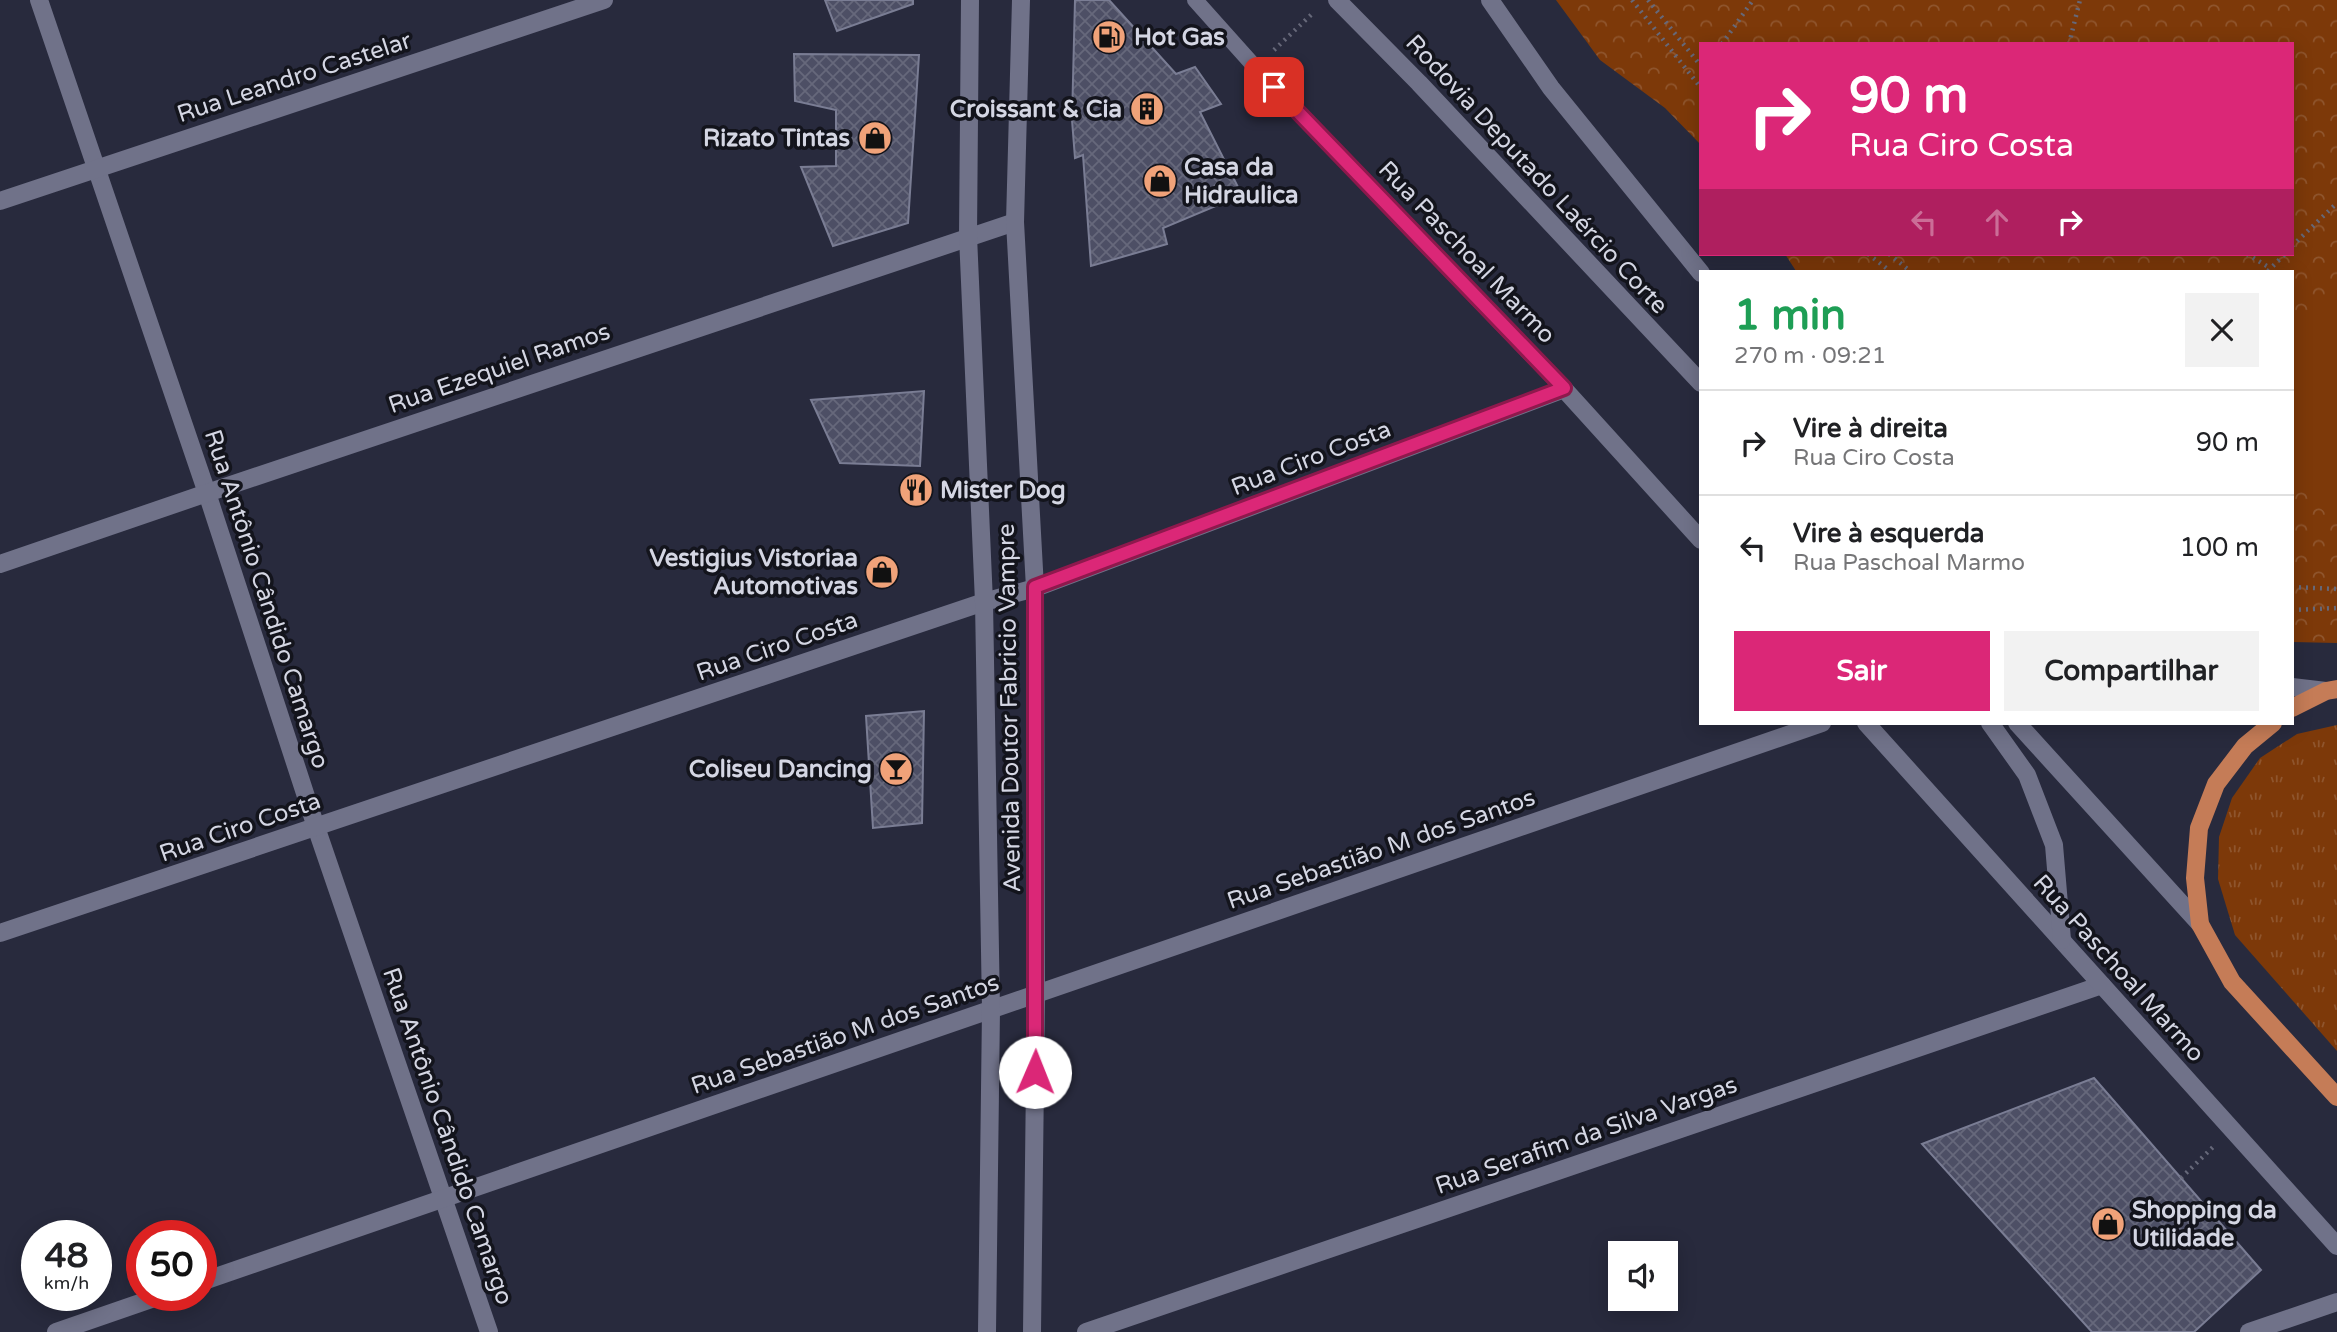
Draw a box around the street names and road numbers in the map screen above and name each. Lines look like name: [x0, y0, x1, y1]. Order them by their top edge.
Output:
street label: Rua Leandro Castelar: [173, 26, 416, 129]
street label: Rodovia Deputado Laércio Corte: [1399, 29, 1674, 320]
street label: Rua Paschoal Marmo: [1372, 155, 1561, 350]
street label: Rua Ezequiel Ramos: [385, 317, 614, 420]
street label: Rua Ciro Costa: [1227, 415, 1395, 502]
street label: Rua Antônio Cândido Camargo: [198, 426, 335, 772]
street label: Avenida Doutor Fabricio Vampre: [992, 523, 1027, 893]
street label: Rua Ciro Costa: [693, 605, 862, 688]
street label: Rua Sebastião M dos Santos: [1223, 783, 1539, 916]
street label: Rua Ciro Costa: [156, 786, 325, 869]
street label: Rua Paschoal Marmo: [2027, 869, 2210, 1068]
street label: Rua Antônio Cândido Camargo: [376, 964, 519, 1309]
street label: Rua Sebastião M dos Santos: [687, 968, 1003, 1101]
street label: Rua Serafim da Silva Vargas: [1431, 1070, 1741, 1201]

